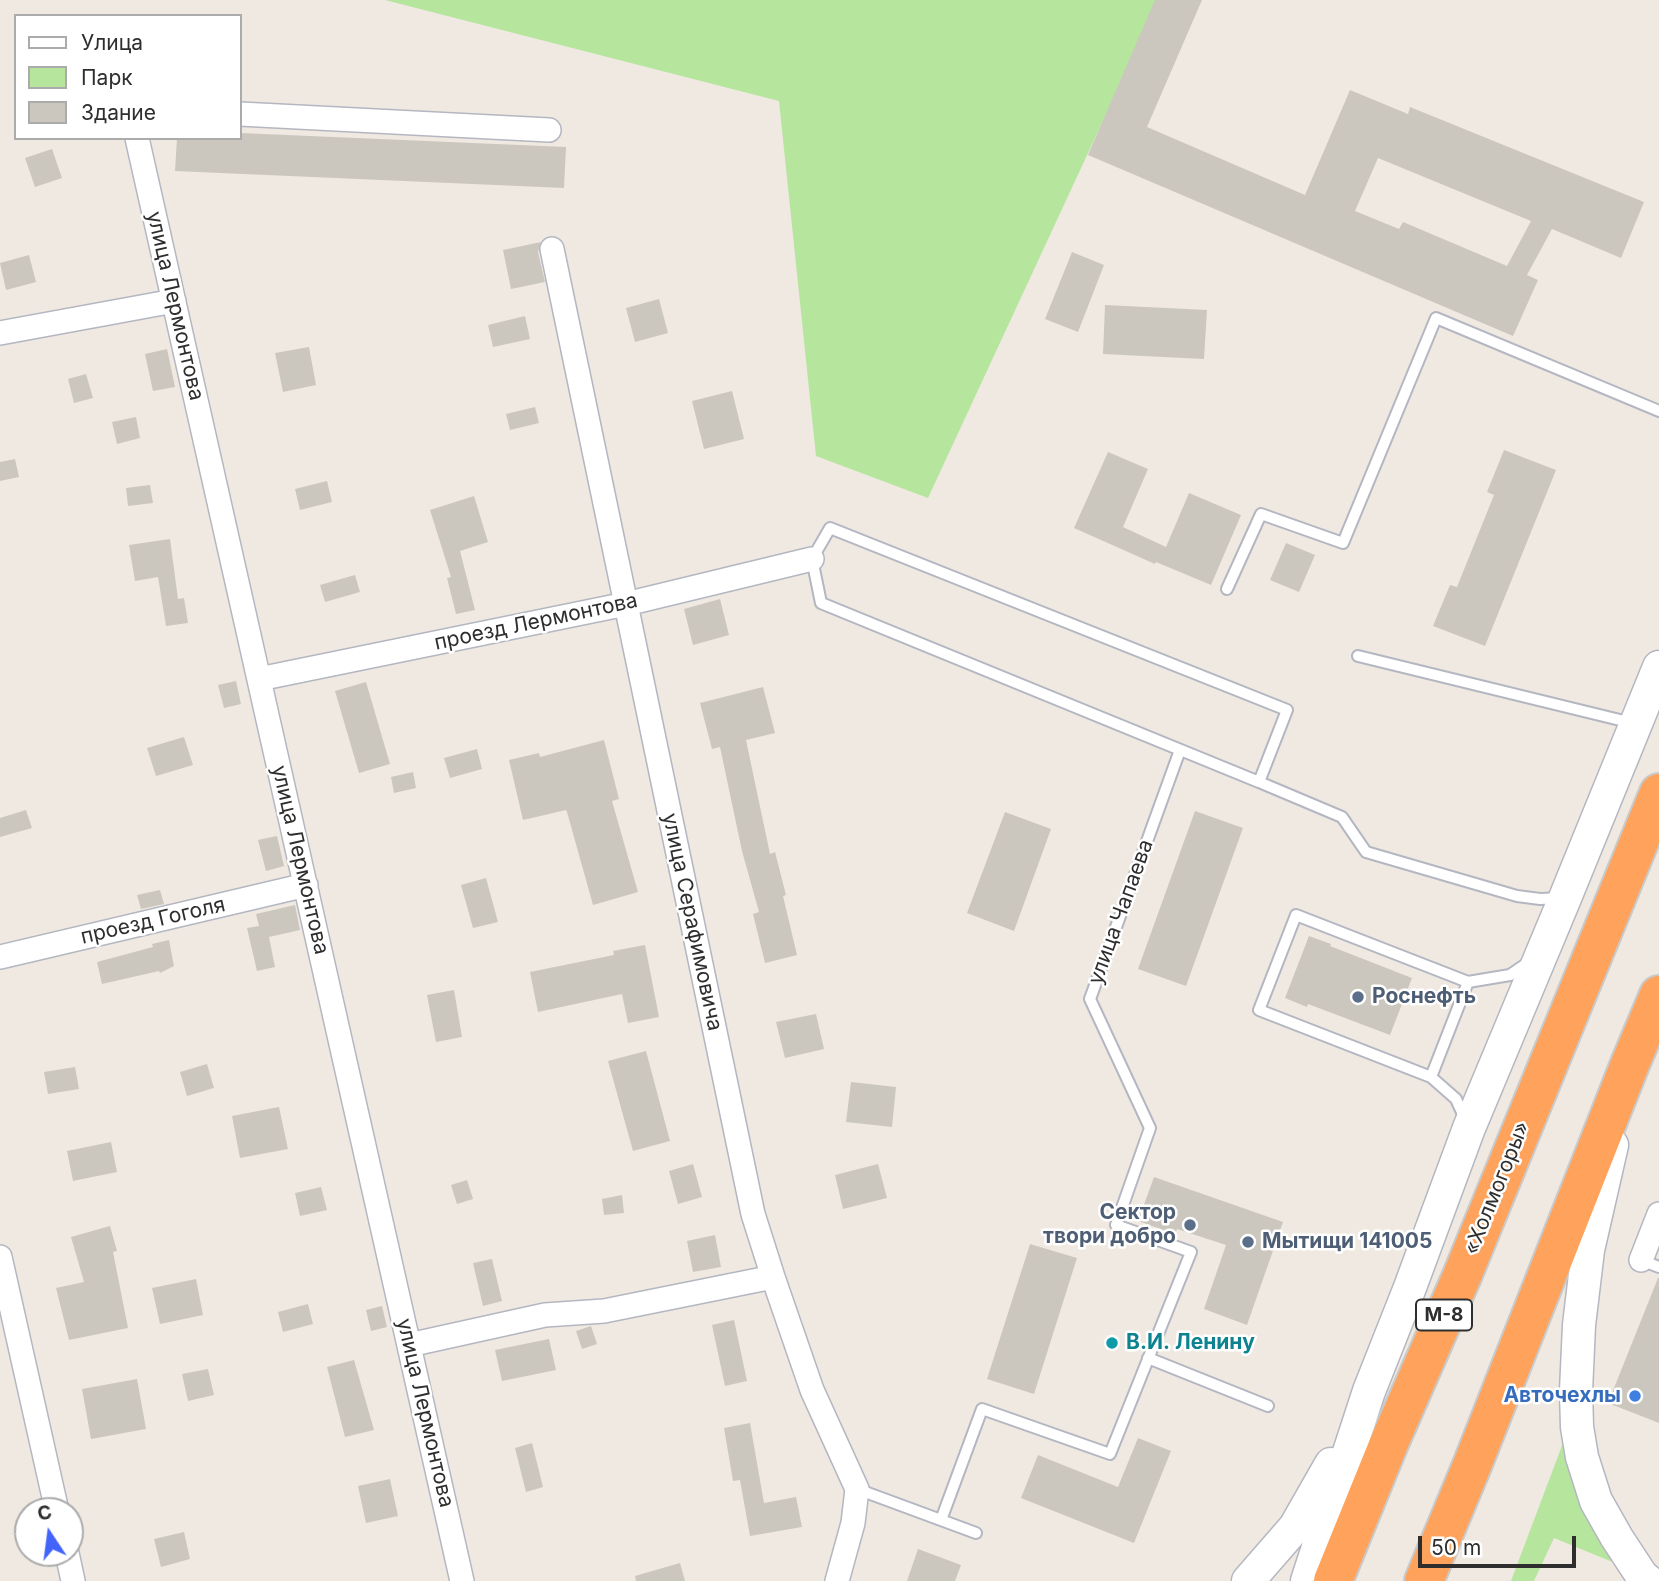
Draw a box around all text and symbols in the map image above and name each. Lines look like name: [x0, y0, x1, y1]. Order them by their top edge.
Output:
legend: [14, 14, 242, 140]
text: Улица: [81, 30, 143, 55]
text: Парк: [81, 65, 133, 90]
text: Здание: [81, 100, 156, 125]
street label: улица Лермонтова: [141, 209, 209, 403]
street label: проезд Лермонтова: [432, 588, 640, 656]
street label: улица Лермонтова: [266, 763, 334, 957]
street label: улица Серафимовича: [657, 811, 727, 1033]
street label: улица Чапаева: [1083, 836, 1159, 988]
street label: проезд Гоголя: [78, 892, 228, 950]
place label: Роснефть: [1372, 984, 1476, 1010]
marker: Роснефть: [1350, 989, 1366, 1005]
street label: «Холмогоры»: [1459, 1118, 1535, 1258]
place label: Сектор твори добро: [1043, 1200, 1176, 1250]
marker: Сектор твори добро: [1182, 1217, 1198, 1233]
place label: Мытищи 141005: [1262, 1229, 1432, 1255]
marker: Мытищи 141005: [1240, 1234, 1256, 1250]
road number: М-8: [1416, 1300, 1472, 1330]
street label: улица Лермонтова: [391, 1316, 459, 1510]
place label: В.И. Ленину: [1126, 1330, 1255, 1356]
marker: В.И. Ленину: [1104, 1335, 1120, 1351]
place label: Авточехлы: [1503, 1383, 1621, 1409]
marker: Авточехлы: [1627, 1388, 1643, 1404]
north arrow: [14, 1497, 84, 1567]
text: С: [35, 1500, 54, 1526]
scale bar: [1421, 1522, 1578, 1566]
text: 50 m: [1431, 1535, 1481, 1560]

